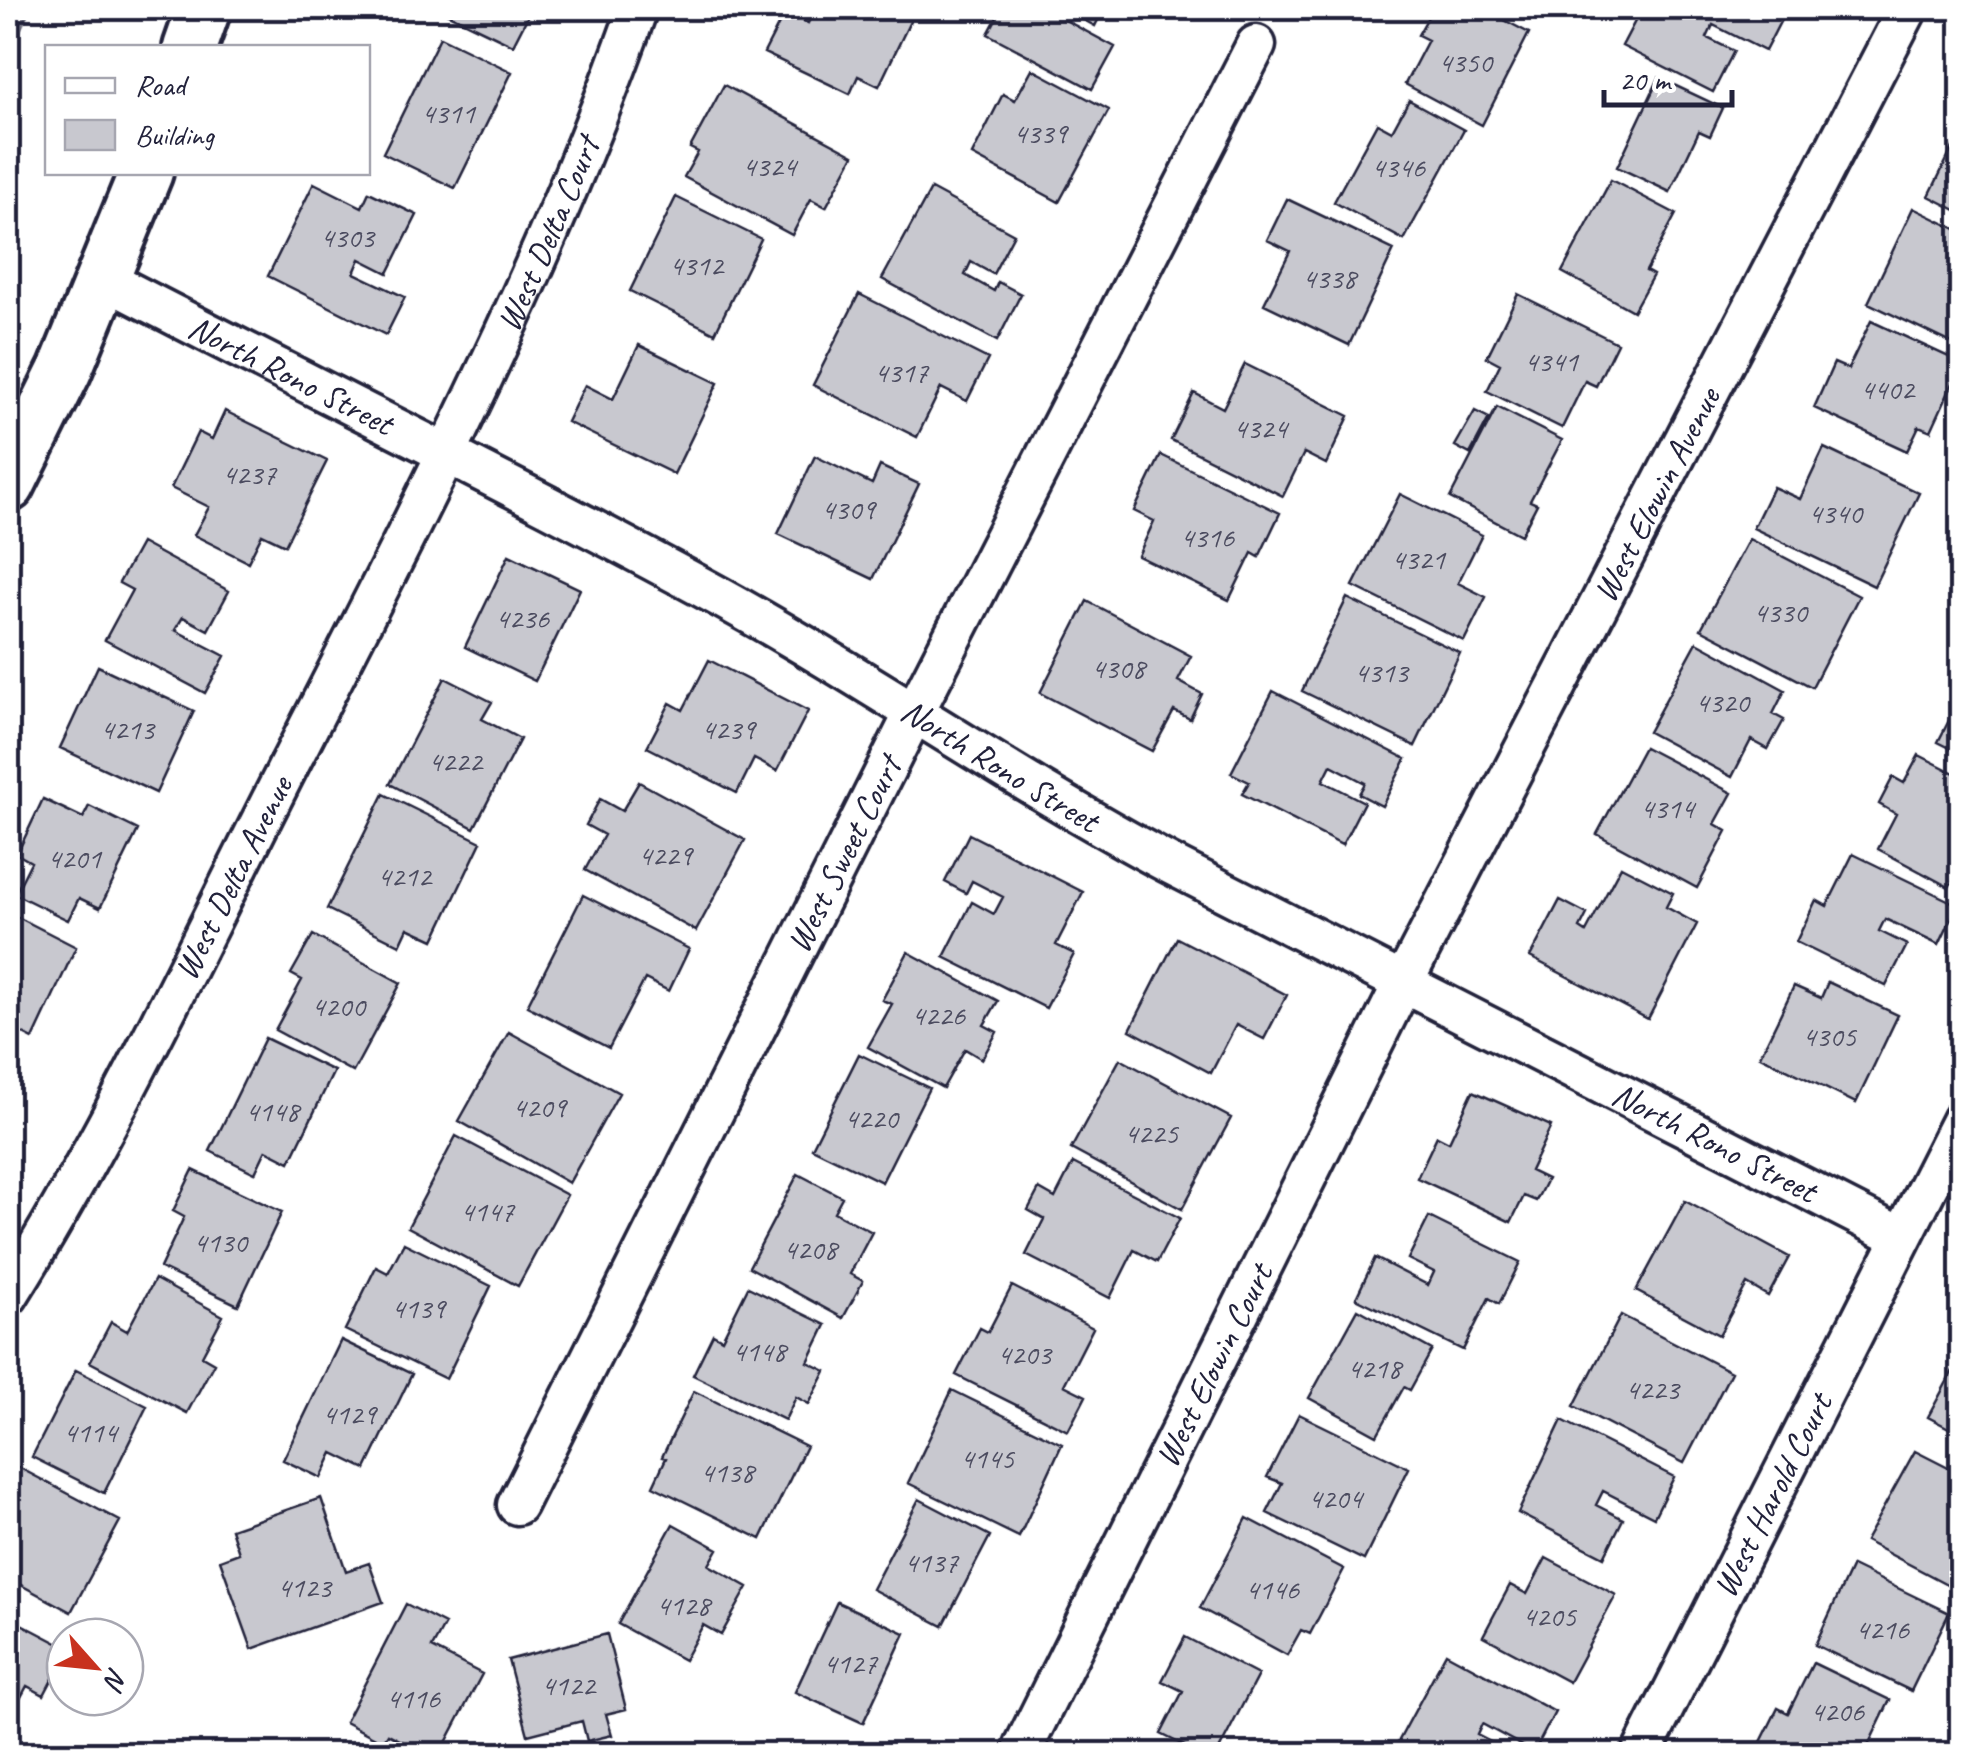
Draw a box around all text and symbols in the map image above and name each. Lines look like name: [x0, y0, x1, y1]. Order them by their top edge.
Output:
house number: 4350: [1438, 43, 1495, 81]
legend: [45, 45, 370, 175]
scale bar: [1604, 45, 1732, 107]
text: 20 m: [1619, 61, 1672, 99]
text: Road: [135, 66, 189, 104]
house number: 4311: [421, 94, 476, 132]
house number: 4339: [1013, 114, 1070, 152]
text: Building: [135, 116, 215, 154]
street label: West Delta Court: [486, 126, 612, 338]
house number: 4324: [742, 147, 798, 185]
house number: 4346: [1371, 148, 1427, 186]
house number: 4303: [320, 218, 376, 256]
house number: 4312: [669, 246, 725, 284]
house number: 4338: [1302, 259, 1359, 297]
street label: North Rono Street: [181, 304, 403, 447]
house number: 4341: [1524, 342, 1580, 380]
house number: 4317: [874, 353, 929, 391]
house number: 4402: [1860, 370, 1917, 408]
street label: West Elowin Avenue: [1582, 378, 1732, 610]
house number: 4324: [1233, 409, 1290, 447]
house number: 4237: [222, 455, 277, 493]
house number: 4309: [821, 490, 877, 528]
house number: 4340: [1808, 494, 1865, 532]
house number: 4316: [1180, 518, 1236, 556]
house number: 4321: [1391, 540, 1447, 578]
house number: 4330: [1753, 593, 1810, 631]
house number: 4236: [495, 599, 550, 637]
house number: 4308: [1091, 649, 1148, 687]
house number: 4313: [1354, 653, 1411, 691]
house number: 4320: [1695, 683, 1752, 721]
street label: North Rono Street: [893, 688, 1110, 844]
house number: 4213: [100, 710, 156, 748]
house number: 4239: [701, 710, 757, 748]
house number: 4222: [428, 742, 484, 780]
street label: West Sweet Court: [776, 745, 914, 960]
street label: West Delta Avenue: [163, 766, 304, 987]
house number: 4314: [1640, 789, 1697, 827]
house number: 4229: [638, 836, 694, 874]
house number: 4201: [47, 839, 102, 877]
house number: 4212: [377, 857, 433, 895]
house number: 4200: [311, 987, 367, 1025]
house number: 4226: [911, 996, 966, 1034]
house number: 4305: [1802, 1017, 1858, 1055]
street label: North Rono Street: [1605, 1072, 1827, 1215]
house number: 4209: [512, 1088, 568, 1126]
house number: 4148: [245, 1092, 301, 1130]
house number: 4220: [844, 1099, 900, 1137]
house number: 4225: [1124, 1114, 1180, 1152]
house number: 4147: [460, 1192, 515, 1230]
house number: 4130: [193, 1223, 249, 1261]
house number: 4208: [783, 1230, 839, 1268]
street label: West Elowin Court: [1144, 1254, 1284, 1474]
house number: 4139: [391, 1289, 447, 1327]
house number: 4148: [732, 1332, 788, 1370]
house number: 4203: [997, 1335, 1054, 1373]
house number: 4218: [1347, 1349, 1404, 1387]
house number: 4223: [1625, 1370, 1682, 1408]
street label: West Harold Court: [1702, 1383, 1844, 1605]
house number: 4129: [322, 1395, 378, 1433]
house number: 4114: [63, 1413, 119, 1451]
house number: 4145: [960, 1439, 1015, 1477]
house number: 4138: [700, 1453, 756, 1491]
house number: 4204: [1308, 1479, 1365, 1517]
house number: 4137: [904, 1543, 959, 1581]
house number: 4123: [277, 1568, 333, 1606]
house number: 4146: [1245, 1570, 1301, 1608]
house number: 4128: [656, 1586, 712, 1624]
house number: 4205: [1522, 1597, 1578, 1635]
house number: 4216: [1855, 1610, 1911, 1648]
north arrow: [45, 1617, 145, 1717]
house number: 4127: [823, 1644, 878, 1682]
text: N: [95, 1662, 136, 1698]
house number: 4122: [541, 1666, 597, 1704]
house number: 4116: [386, 1679, 441, 1717]
house number: 4206: [1810, 1692, 1866, 1730]

